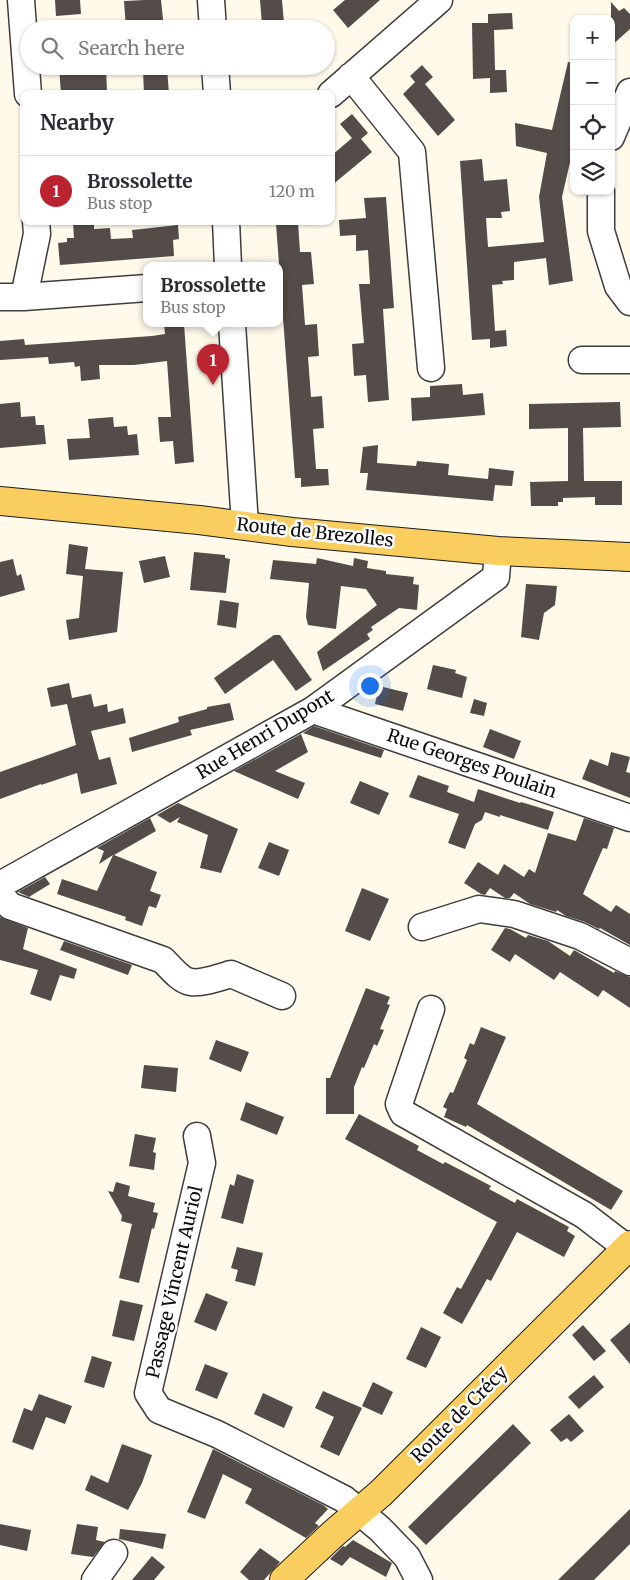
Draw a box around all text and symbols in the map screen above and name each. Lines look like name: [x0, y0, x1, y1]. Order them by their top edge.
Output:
map controls: [570, 15, 615, 195]
button: +: [570, 15, 615, 60]
search box: [20, 20, 335, 75]
icon: search: [38, 34, 66, 62]
text: Search here: [78, 36, 185, 60]
button: −: [570, 60, 615, 105]
button: locate: [570, 105, 615, 150]
text: Nearby: [40, 109, 114, 136]
button: layers: [570, 150, 615, 195]
text: Brossolette: [87, 169, 192, 193]
text: 1: [52, 181, 60, 201]
text: 120 m: [269, 181, 315, 201]
text: Bus stop: [87, 193, 152, 213]
popup: [143, 262, 283, 327]
text: Brossolette: [160, 273, 266, 297]
text: Bus stop: [160, 297, 226, 317]
pin: 1: [197, 344, 229, 385]
street label: Route de Brezolles: [235, 512, 395, 552]
your location: [357, 673, 383, 699]
street label: Rue Henri Dupont: [192, 684, 338, 784]
street label: Rue Georges Poulain: [384, 723, 560, 803]
street label: Passage Vincent Auriol: [141, 1183, 207, 1381]
street label: Route de Crécy: [406, 1360, 513, 1467]

